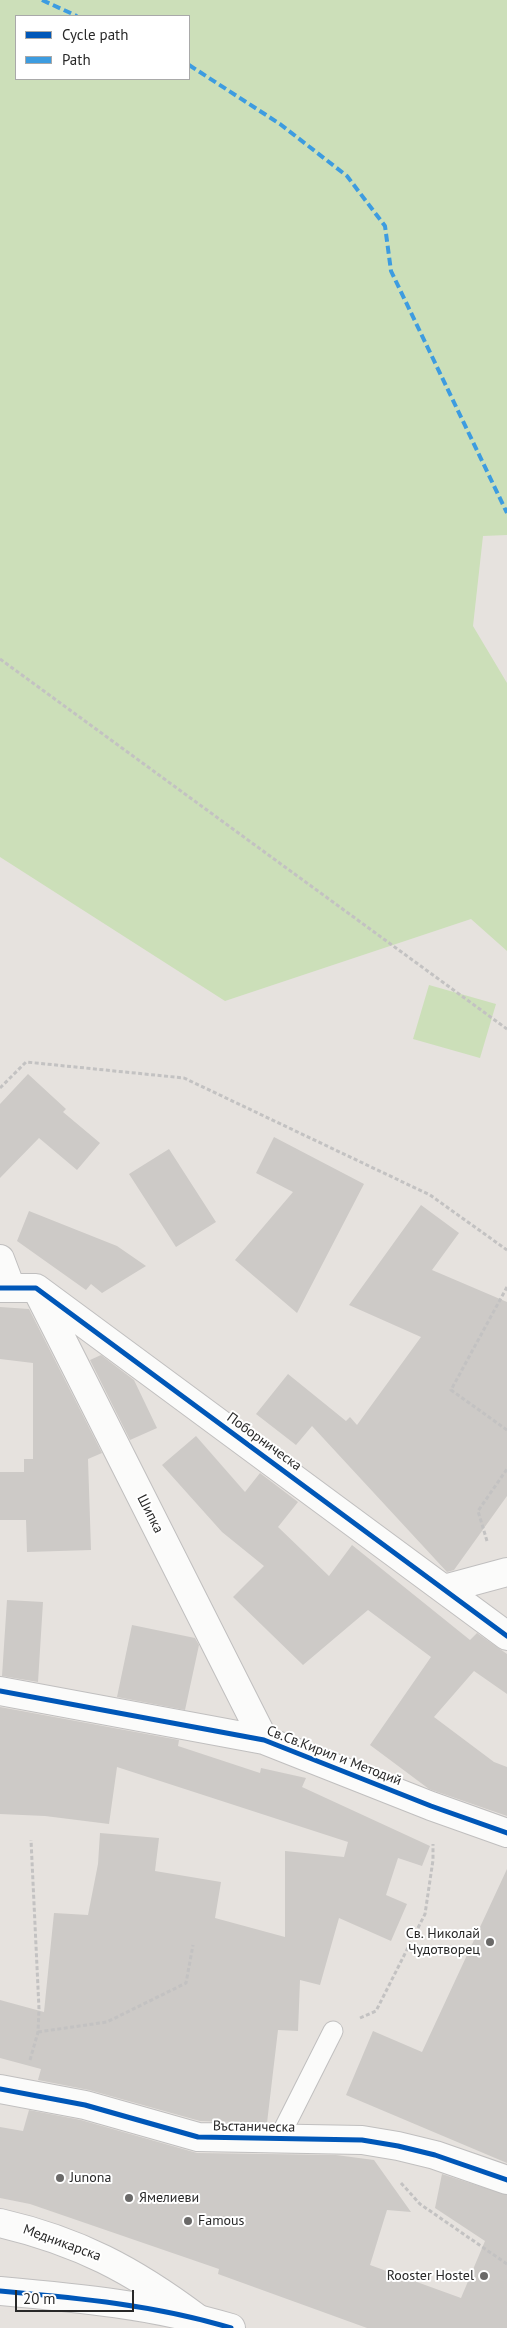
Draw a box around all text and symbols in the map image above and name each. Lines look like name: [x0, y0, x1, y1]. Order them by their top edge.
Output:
legend: [15, 15, 190, 80]
text: Cycle path: [62, 25, 128, 44]
text: Path: [62, 50, 91, 69]
street label: Поборническа: [223, 1409, 305, 1475]
street label: Шипка: [133, 1492, 167, 1536]
street label: Св.Св.Кирил и Методий: [264, 1722, 404, 1790]
place label: Св. Николай Чудотворец: [406, 1926, 480, 1958]
marker: Св. Николай Чудотворец: [484, 1936, 496, 1948]
street label: Въстаническа: [213, 2118, 295, 2136]
place label: Junona: [70, 2170, 111, 2186]
marker: Junona: [54, 2172, 66, 2184]
place label: Ямелиеви: [139, 2190, 199, 2206]
marker: Ямелиеви: [123, 2192, 135, 2204]
place label: Famous: [198, 2213, 244, 2229]
marker: Famous: [182, 2215, 194, 2227]
street label: Медникарска: [21, 2221, 103, 2265]
place label: Rooster Hostel: [387, 2268, 474, 2284]
marker: Rooster Hostel: [478, 2270, 490, 2282]
scale bar: [18, 2280, 136, 2312]
text: 20 m: [23, 2289, 56, 2308]

